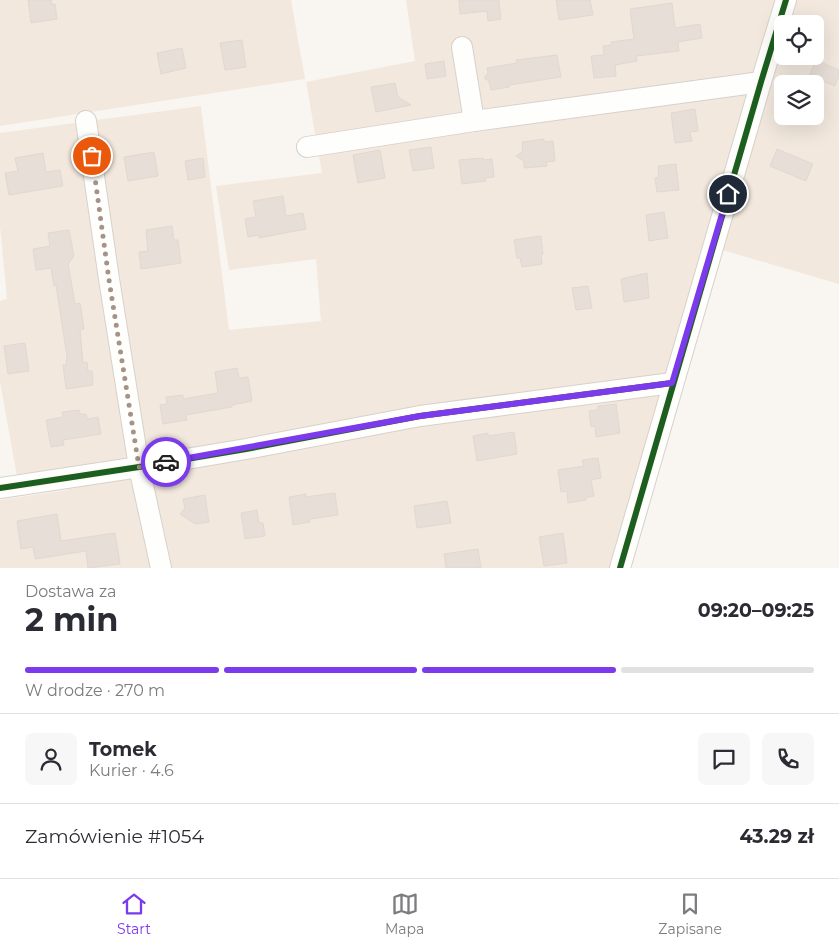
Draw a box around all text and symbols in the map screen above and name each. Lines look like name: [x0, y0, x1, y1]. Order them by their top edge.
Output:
map controls: [774, 15, 824, 125]
button: locate: [774, 15, 824, 65]
button: layers: [774, 75, 824, 125]
pin: [71, 135, 113, 177]
icon: bag: [78, 142, 106, 170]
pin: [707, 173, 749, 215]
icon: home: [714, 180, 742, 208]
courier: [141, 437, 191, 487]
icon: car: [152, 448, 180, 476]
text: Dostawa za: [25, 582, 117, 601]
text: 09:20–09:25: [698, 599, 814, 622]
text: 2 min: [25, 600, 118, 639]
text: W drodze · 270 m: [25, 681, 165, 700]
button: person: [25, 733, 77, 785]
button: chat: [698, 733, 750, 785]
button: phone: [762, 733, 814, 785]
text: Tomek: [89, 738, 157, 761]
text: Kurier · 4.6: [89, 761, 174, 780]
text: Zamówienie #1054: [25, 825, 204, 848]
text: 43.29 zł: [739, 825, 814, 848]
tab: Start: [117, 890, 151, 938]
tab: Mapa: [385, 890, 424, 938]
tab: Zapisane: [658, 890, 722, 938]

